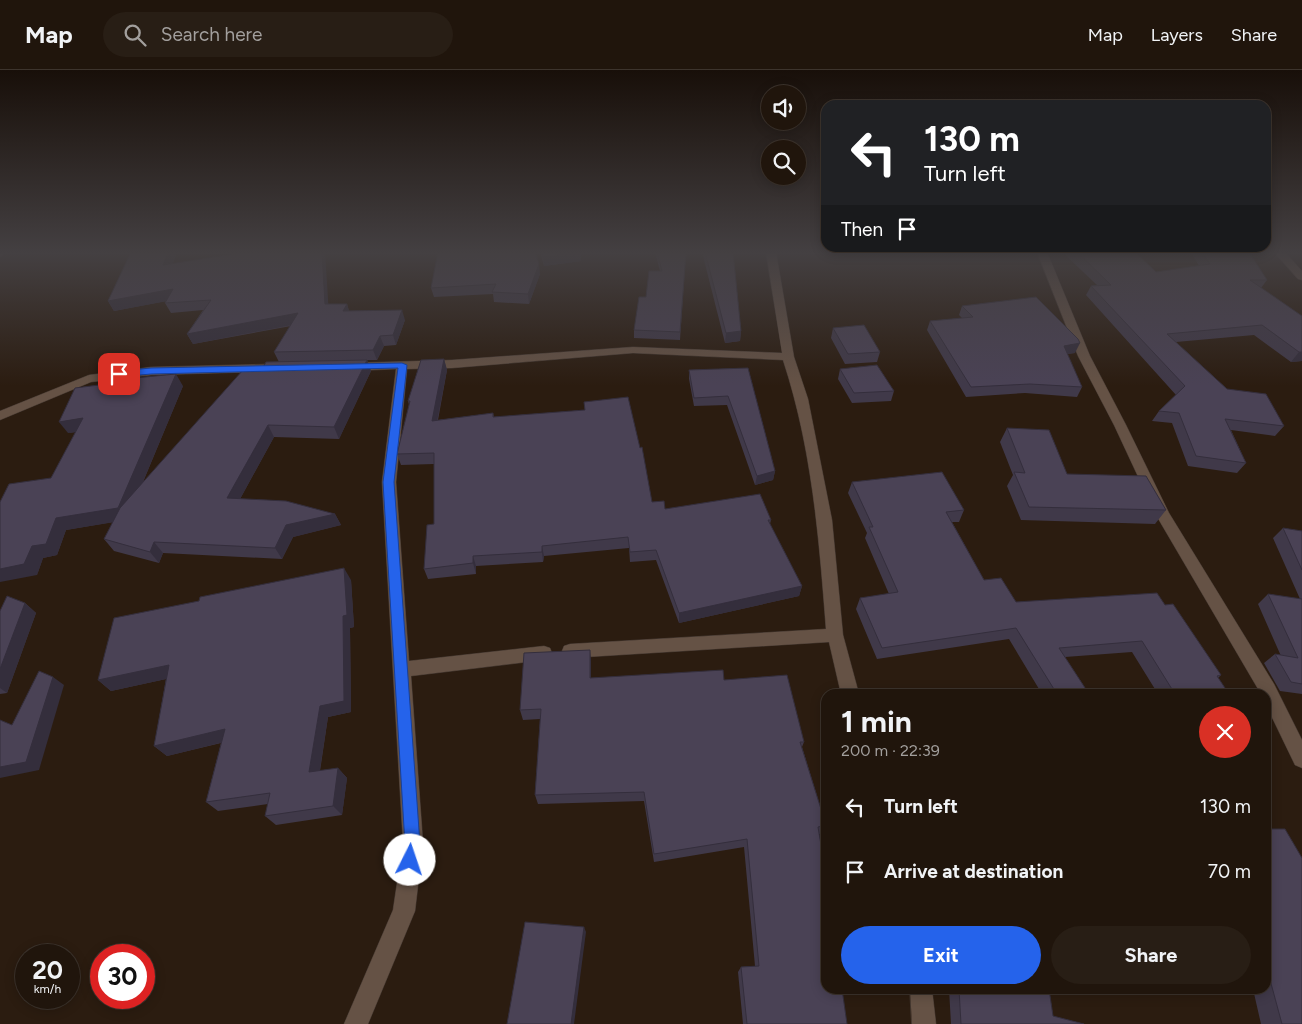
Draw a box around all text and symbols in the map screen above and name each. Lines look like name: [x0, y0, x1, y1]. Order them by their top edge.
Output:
search box: [103, 12, 453, 57]
text: Map: [25, 20, 73, 49]
icon: search: [121, 21, 149, 49]
text: Search here: [161, 23, 262, 46]
text: Map: [1088, 24, 1123, 46]
text: Layers: [1151, 24, 1203, 46]
text: Share: [1231, 24, 1277, 46]
map controls: [761, 85, 806, 185]
button: sound: [761, 85, 806, 130]
text: 130 m: [924, 118, 1020, 160]
icon: left: [841, 120, 906, 185]
button: search: [761, 140, 806, 185]
text: Turn left: [924, 160, 1006, 187]
icon: arrive: [893, 215, 921, 243]
text: Then: [841, 218, 883, 241]
pin: [98, 353, 140, 395]
icon: arrive: [105, 360, 133, 388]
text: 1 min: [841, 703, 912, 740]
button: close: [1199, 706, 1251, 758]
text: 200 m · 22:39: [841, 741, 940, 760]
icon: left: [841, 793, 869, 821]
text: Turn left: [884, 795, 958, 818]
text: 130 m: [1200, 795, 1251, 818]
position arrow: [383, 833, 435, 885]
icon: arrive: [841, 858, 869, 886]
text: Arrive at destination: [884, 860, 1063, 883]
text: 70 m: [1208, 860, 1251, 883]
button: Exit: [841, 926, 1041, 984]
button: Share: [1051, 926, 1251, 984]
speed limit sign: 30: [90, 944, 155, 1009]
text: 20: [32, 955, 63, 985]
text: km/h: [34, 982, 61, 996]

